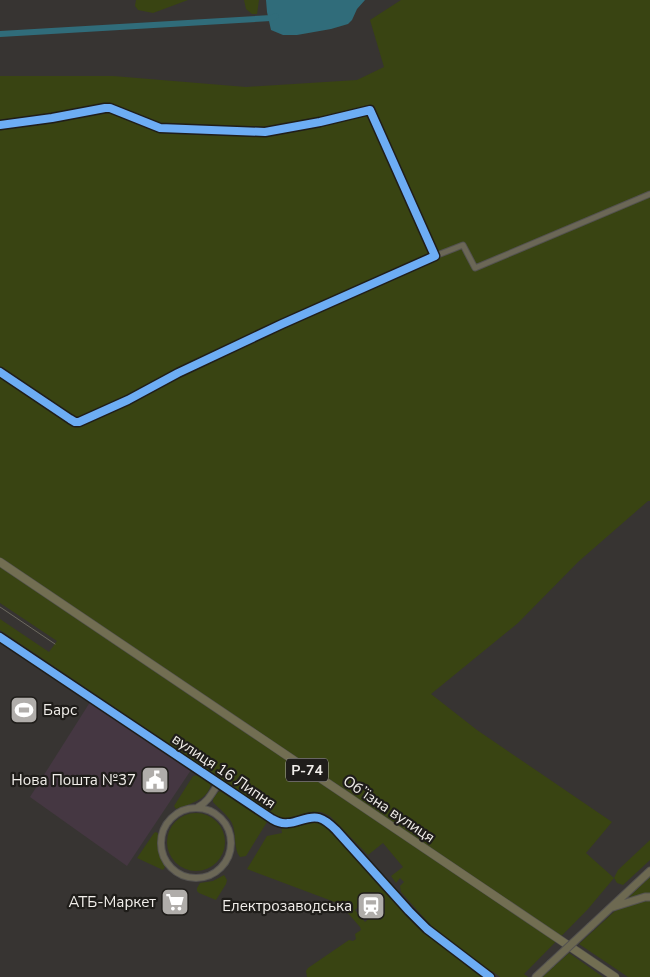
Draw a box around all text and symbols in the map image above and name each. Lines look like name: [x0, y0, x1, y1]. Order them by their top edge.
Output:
sports icon: Барс: [9, 695, 39, 725]
place label: Барс: [43, 700, 77, 720]
street label: вулиця 16 Липня: [168, 729, 280, 813]
road number: Р-74: [286, 758, 328, 782]
public building icon: Нова Пошта №37: [140, 765, 170, 795]
place label: Нова Пошта №37: [11, 770, 136, 790]
street label: Обʼїзна вулиця: [339, 771, 439, 847]
supermarket icon: АТБ-Маркет: [160, 887, 190, 917]
station icon: Електрозаводська: [356, 891, 386, 921]
place label: АТБ-Маркет: [69, 892, 156, 912]
place label: Електрозаводська: [222, 896, 352, 916]

